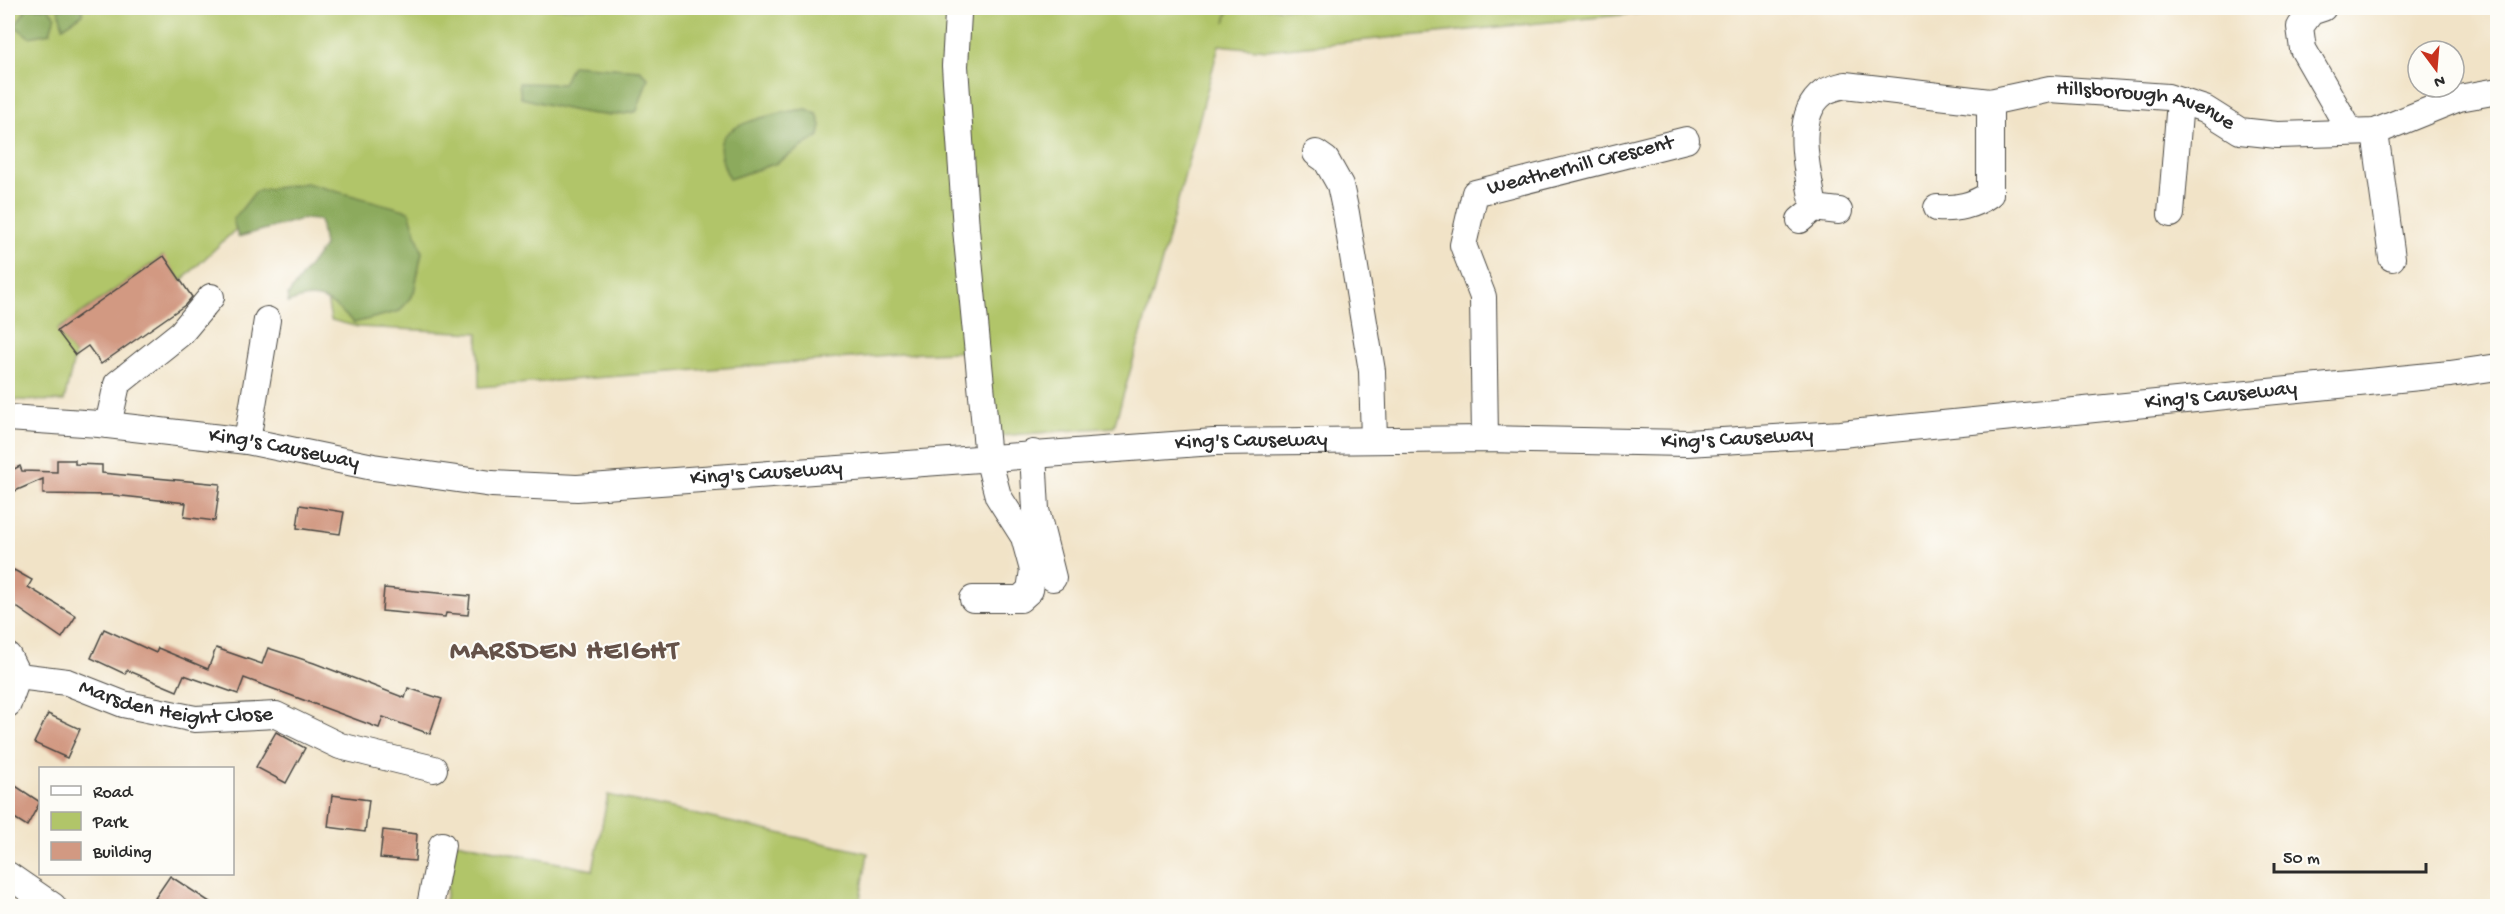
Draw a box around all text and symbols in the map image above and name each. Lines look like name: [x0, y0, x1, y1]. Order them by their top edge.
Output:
north arrow: [2406, 39, 2466, 99]
text: N: [2431, 69, 2447, 91]
street label: Hillsborough Avenue: [2055, 76, 2240, 138]
street label: Weatherhill Crescent: [1485, 130, 1679, 202]
street label: King's Causeway: [2144, 376, 2299, 417]
street label: King's Causeway: [1660, 423, 1814, 456]
street label: King's Causeway: [207, 424, 362, 477]
street label: King's Causeway: [1174, 428, 1328, 458]
street label: King's Causeway: [689, 456, 844, 493]
district label: MARSDEN HEIGHT: [450, 636, 681, 669]
street label: Marsden Height Close: [75, 675, 274, 733]
legend: [39, 767, 234, 875]
text: Road: [93, 783, 134, 804]
text: Park: [92, 813, 129, 834]
scale bar: [2274, 836, 2426, 874]
text: Building: [92, 843, 152, 864]
text: 50 m: [2283, 849, 2320, 870]

